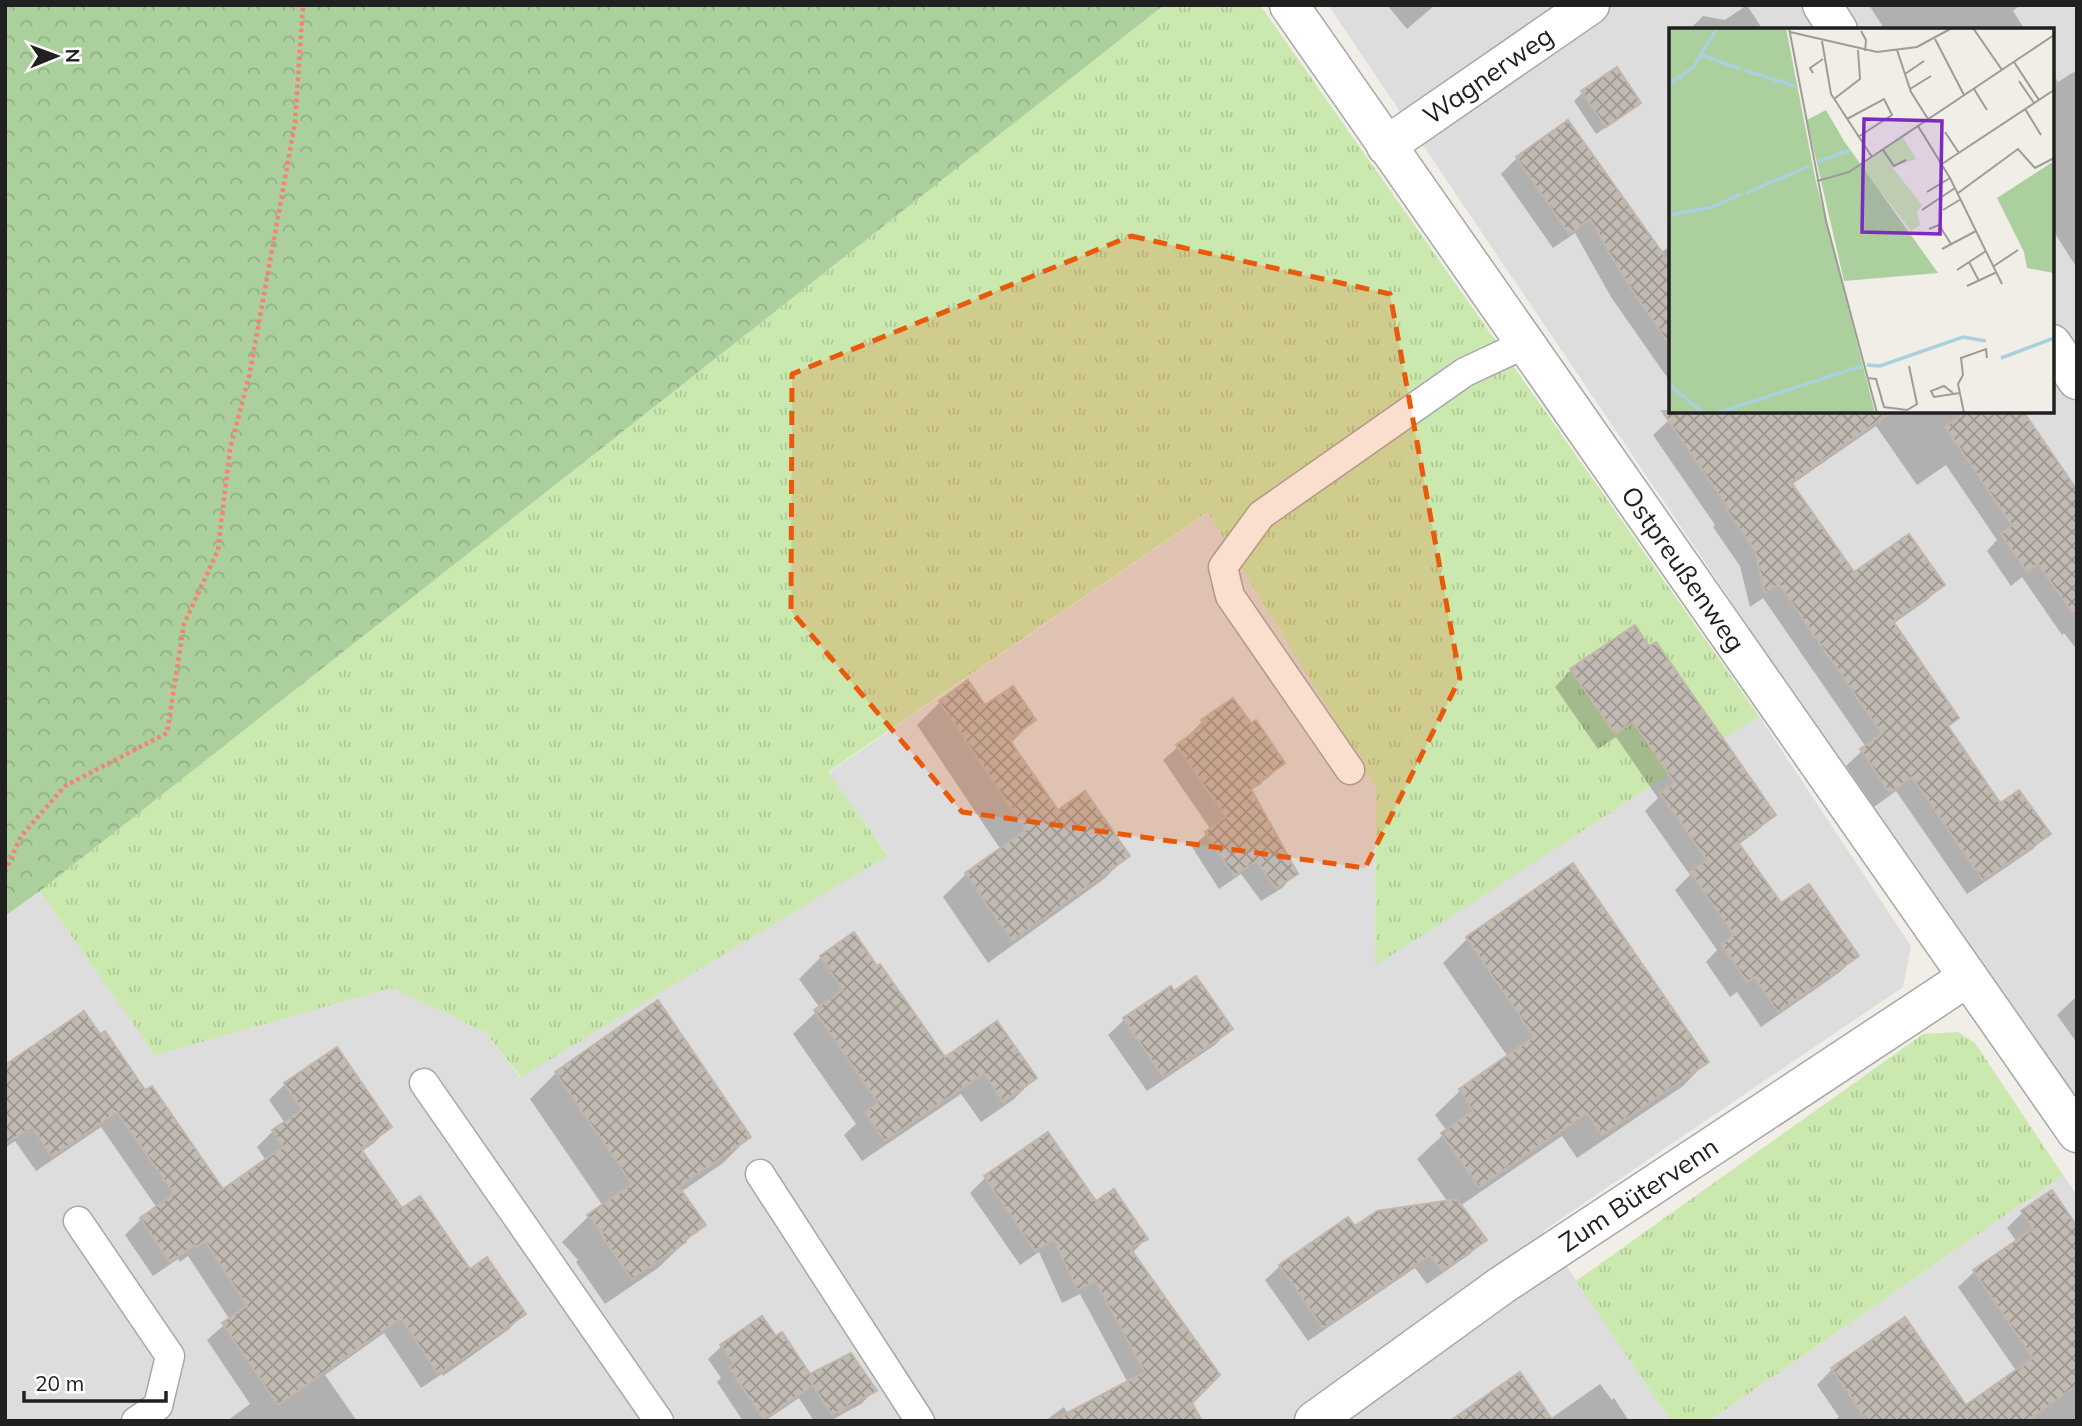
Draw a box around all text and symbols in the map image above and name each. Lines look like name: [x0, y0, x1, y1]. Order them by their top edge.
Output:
street label: Wagnerweg: [1416, 19, 1559, 131]
north arrow: [21, 21, 91, 91]
inset map: [1669, 28, 2054, 413]
text: N: [61, 48, 85, 63]
street label: Ostpreußenweg: [1614, 480, 1753, 658]
street label: Zum Bütervenn: [1553, 1130, 1724, 1259]
scale bar: [24, 1360, 166, 1404]
text: 20 m: [35, 1370, 84, 1396]

